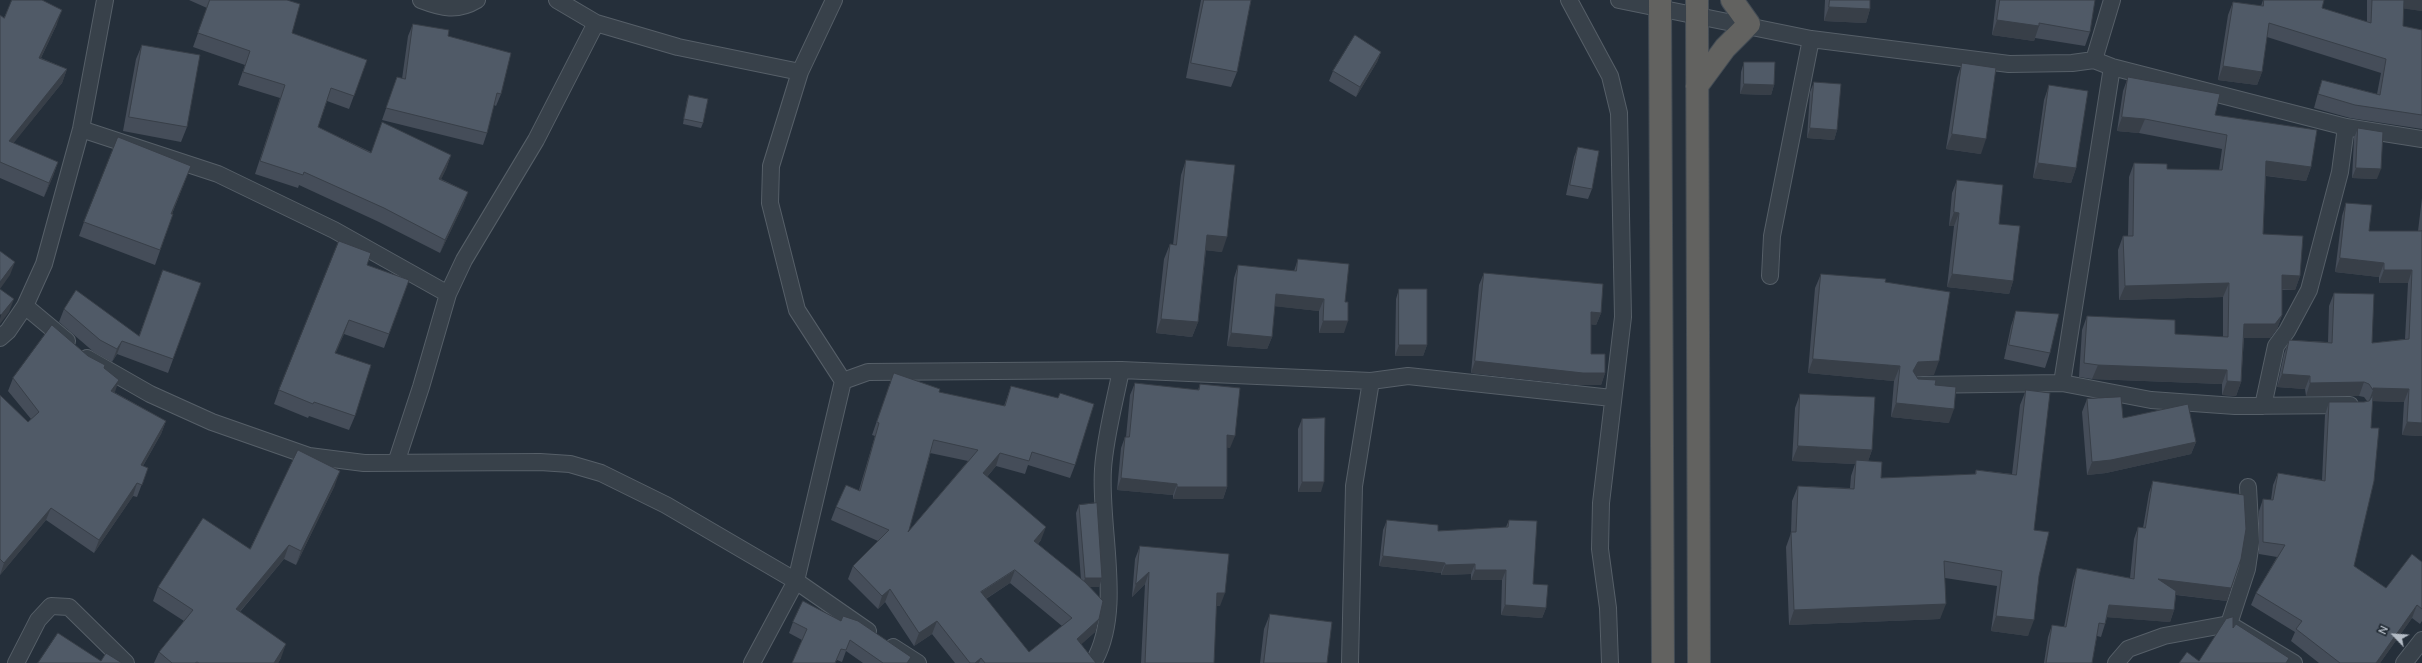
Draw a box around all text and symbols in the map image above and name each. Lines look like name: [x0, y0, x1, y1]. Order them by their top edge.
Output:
north arrow: [2374, 615, 2414, 655]
text: N: [2374, 623, 2391, 636]

